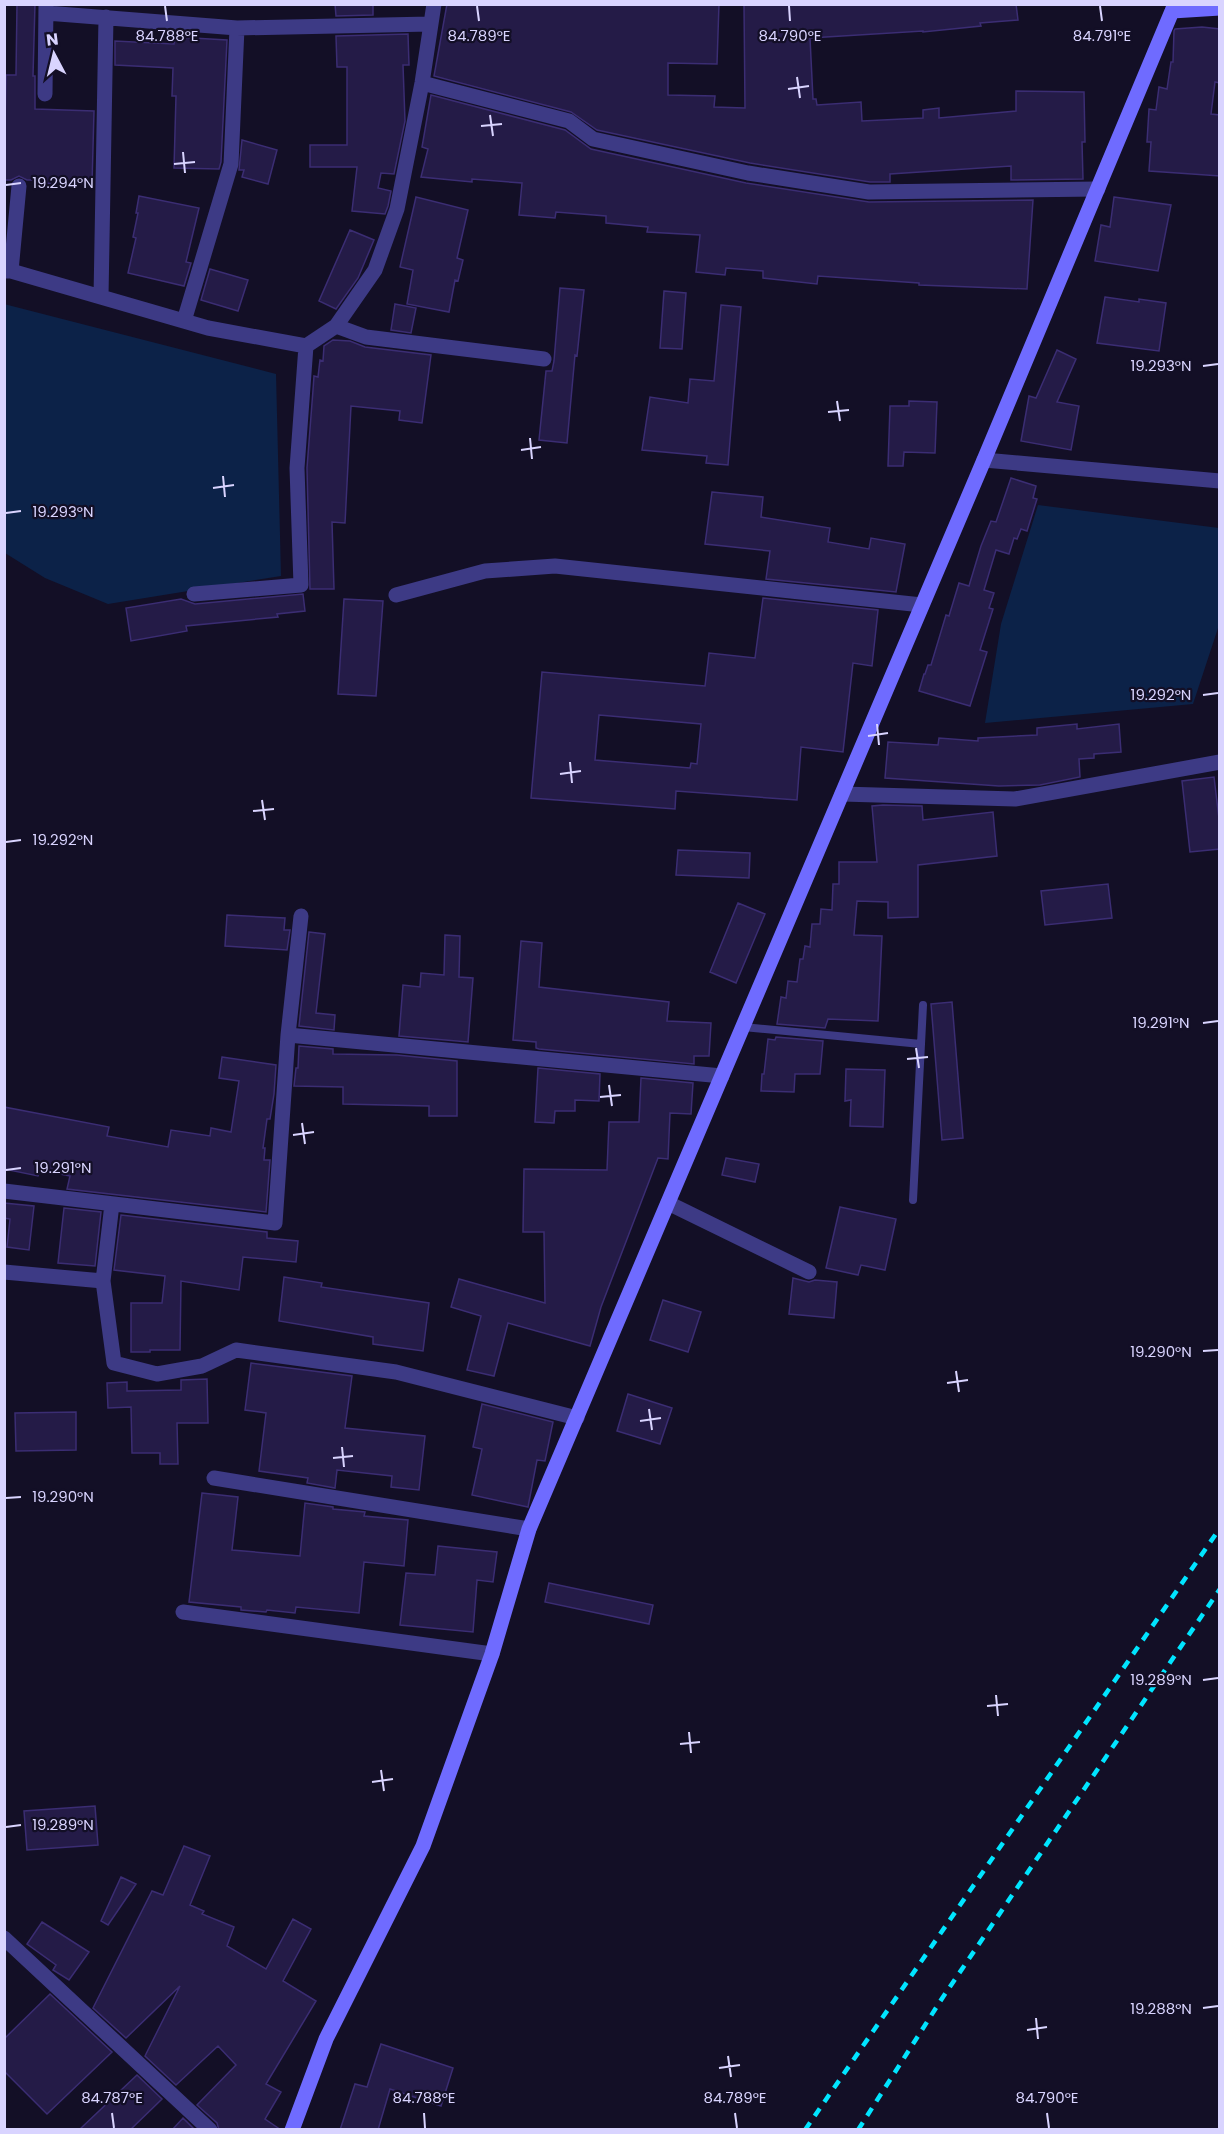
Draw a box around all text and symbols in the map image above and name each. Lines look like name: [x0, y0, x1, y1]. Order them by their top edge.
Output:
north arrow: [24, 24, 84, 84]
text: 84.788°E: [135, 25, 199, 46]
text: 84.789°E: [447, 25, 511, 46]
text: 84.790°E: [759, 25, 821, 46]
text: 84.791°E: [1073, 25, 1131, 46]
text: N: [45, 27, 60, 52]
text: 19.294°N: [32, 172, 94, 193]
text: 19.293°N: [1130, 355, 1192, 376]
text: 19.293°N: [32, 501, 94, 522]
text: 19.292°N: [1131, 684, 1191, 705]
text: 19.292°N: [33, 829, 93, 850]
text: 19.291°N: [1133, 1012, 1189, 1033]
text: 19.291°N: [35, 1157, 91, 1178]
text: 19.290°N: [1130, 1341, 1192, 1362]
text: 19.290°N: [32, 1486, 94, 1507]
text: 19.289°N: [1130, 1669, 1192, 1690]
text: 19.289°N: [32, 1814, 94, 1835]
text: 19.288°N: [1130, 1998, 1192, 2019]
text: 84.787°E: [81, 2087, 143, 2108]
text: 84.788°E: [392, 2087, 456, 2108]
text: 84.789°E: [703, 2087, 767, 2108]
text: 84.790°E: [1016, 2087, 1078, 2108]

